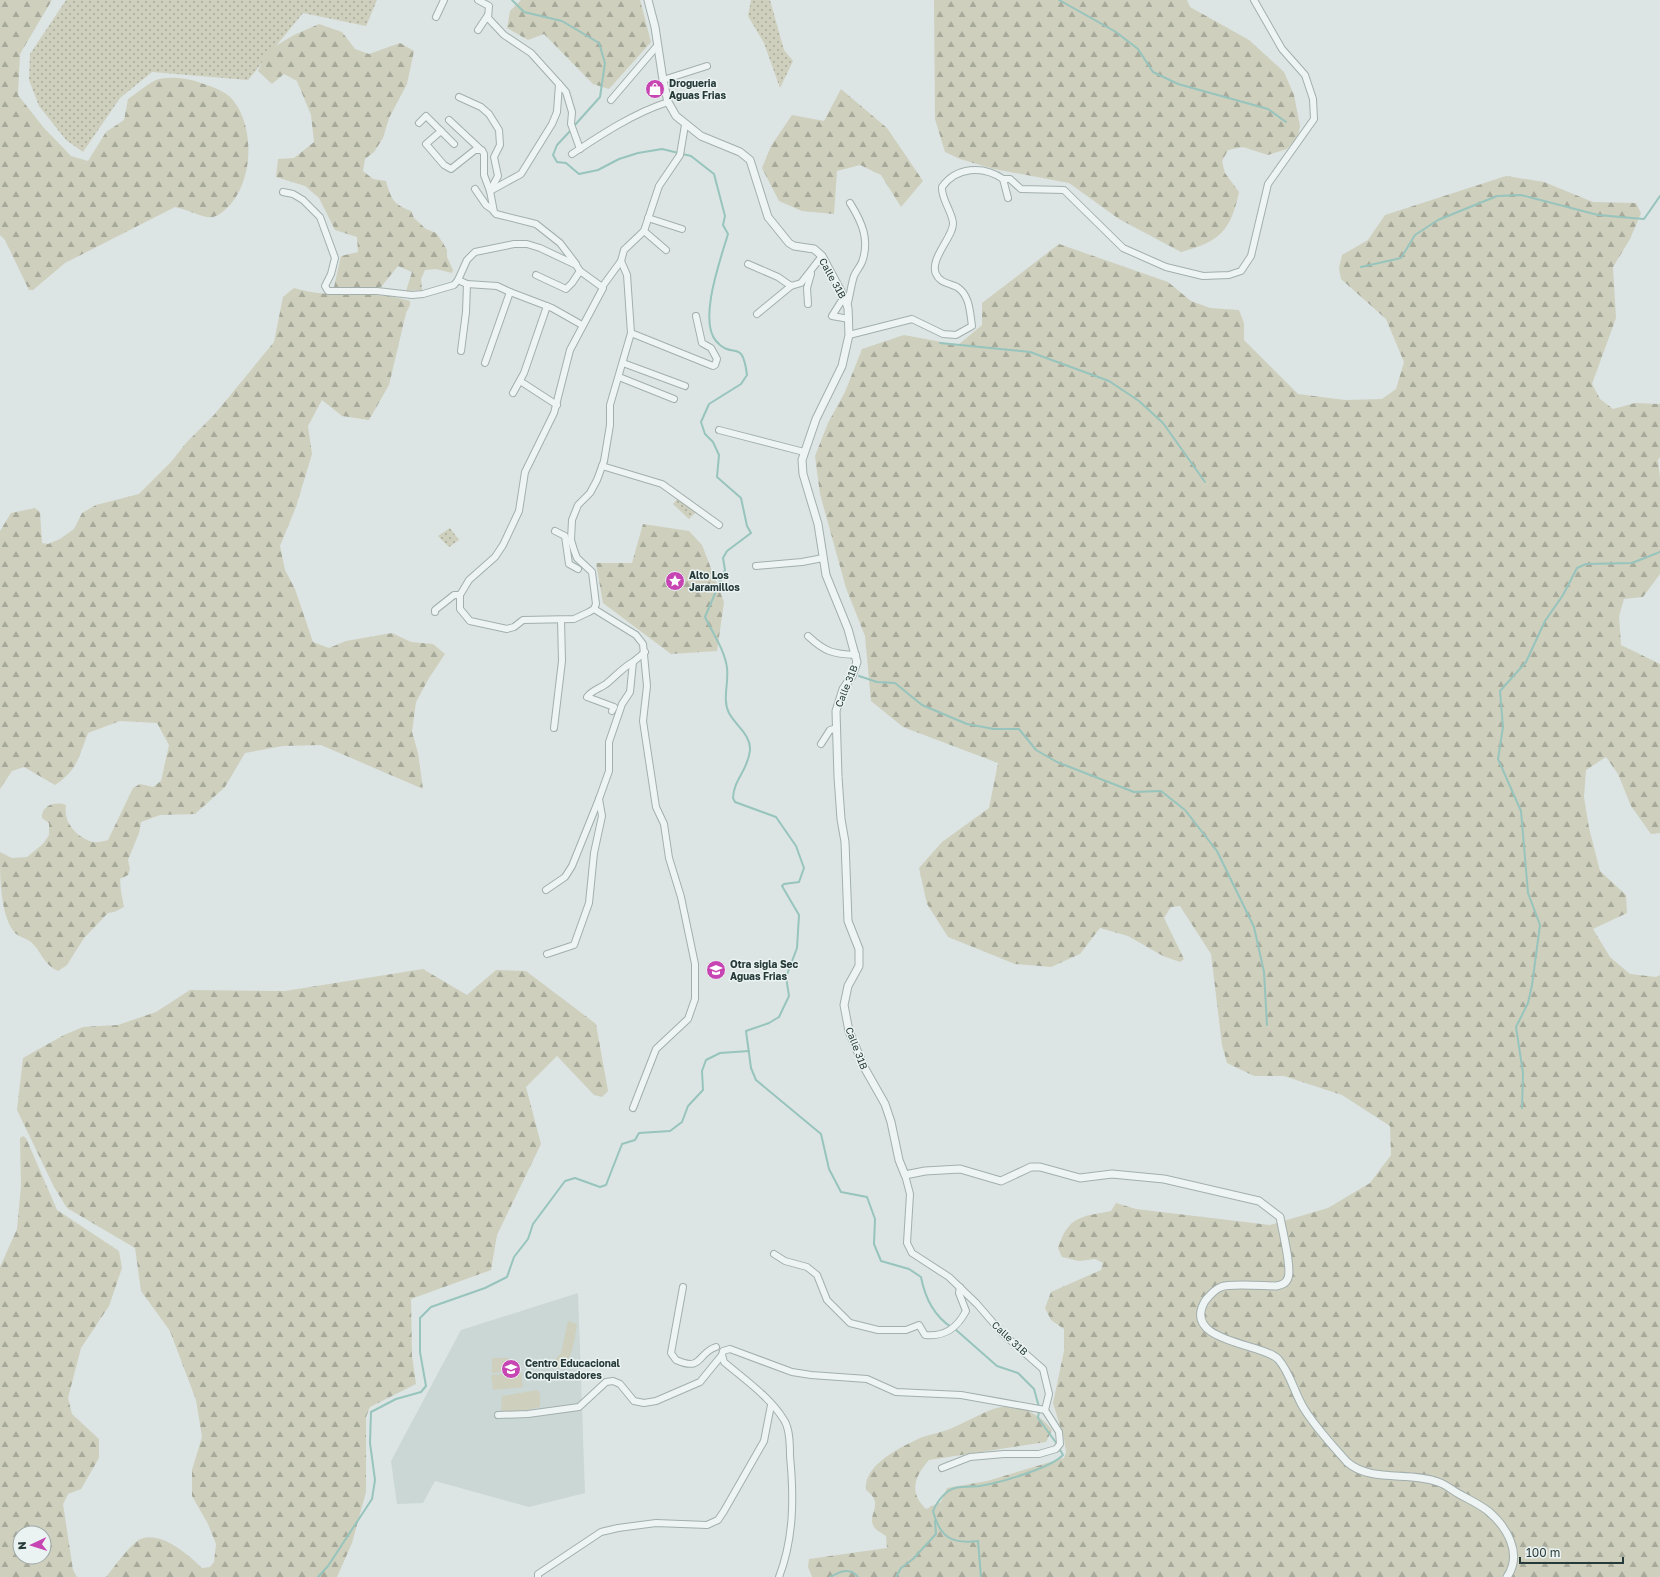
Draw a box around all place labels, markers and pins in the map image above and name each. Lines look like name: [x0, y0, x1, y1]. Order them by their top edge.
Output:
place label: Drogueria Aguas Frias: [669, 77, 726, 101]
shop icon: Drogueria Aguas Frias: [644, 78, 666, 100]
place label: Alto Los Jaramillos: [689, 569, 740, 593]
place icon: Alto Los Jaramillos: [664, 570, 686, 592]
place label: Otra sigla Sec Aguas Frias: [730, 958, 798, 982]
school or university icon: Otra sigla Sec Aguas Frias: [705, 959, 727, 981]
place label: Centro Educacional Conquistadores: [525, 1357, 620, 1381]
school or university icon: Centro Educacional Conquistadores: [500, 1358, 522, 1380]

